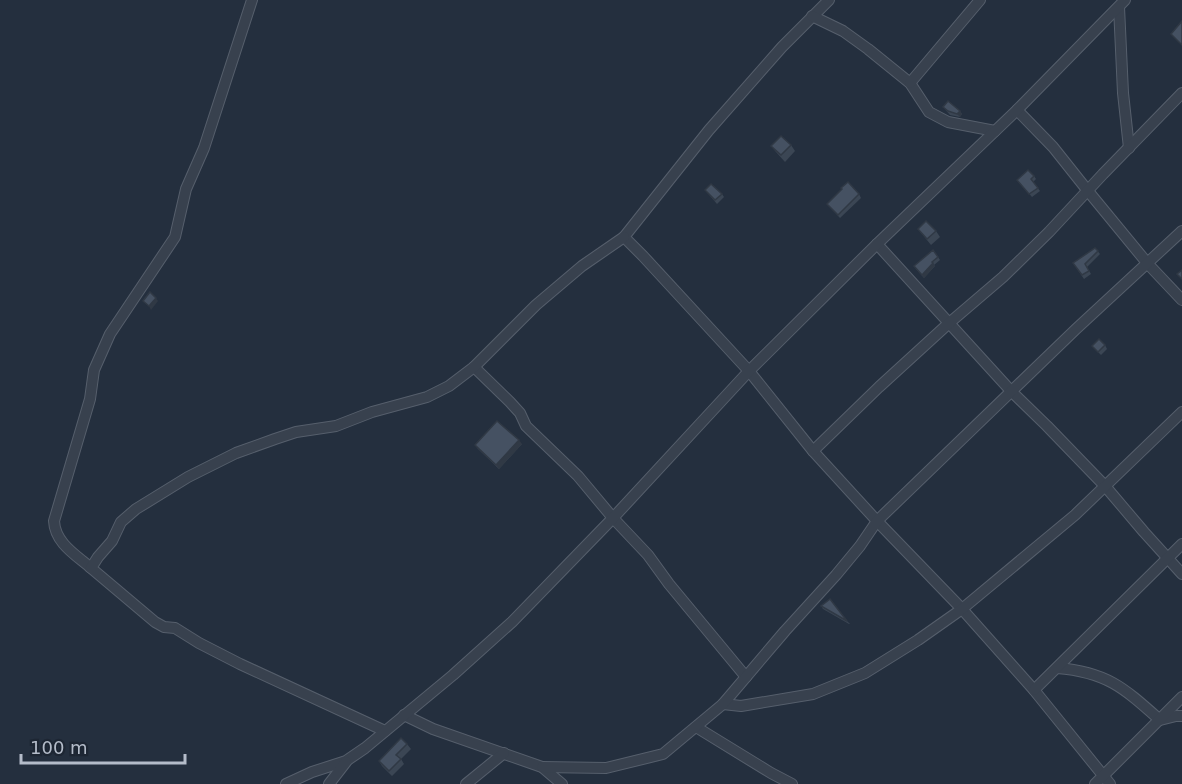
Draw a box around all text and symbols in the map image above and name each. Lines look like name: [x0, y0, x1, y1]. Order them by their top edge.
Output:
scale bar: [21, 727, 184, 765]
text: 100 m: [30, 737, 88, 758]

